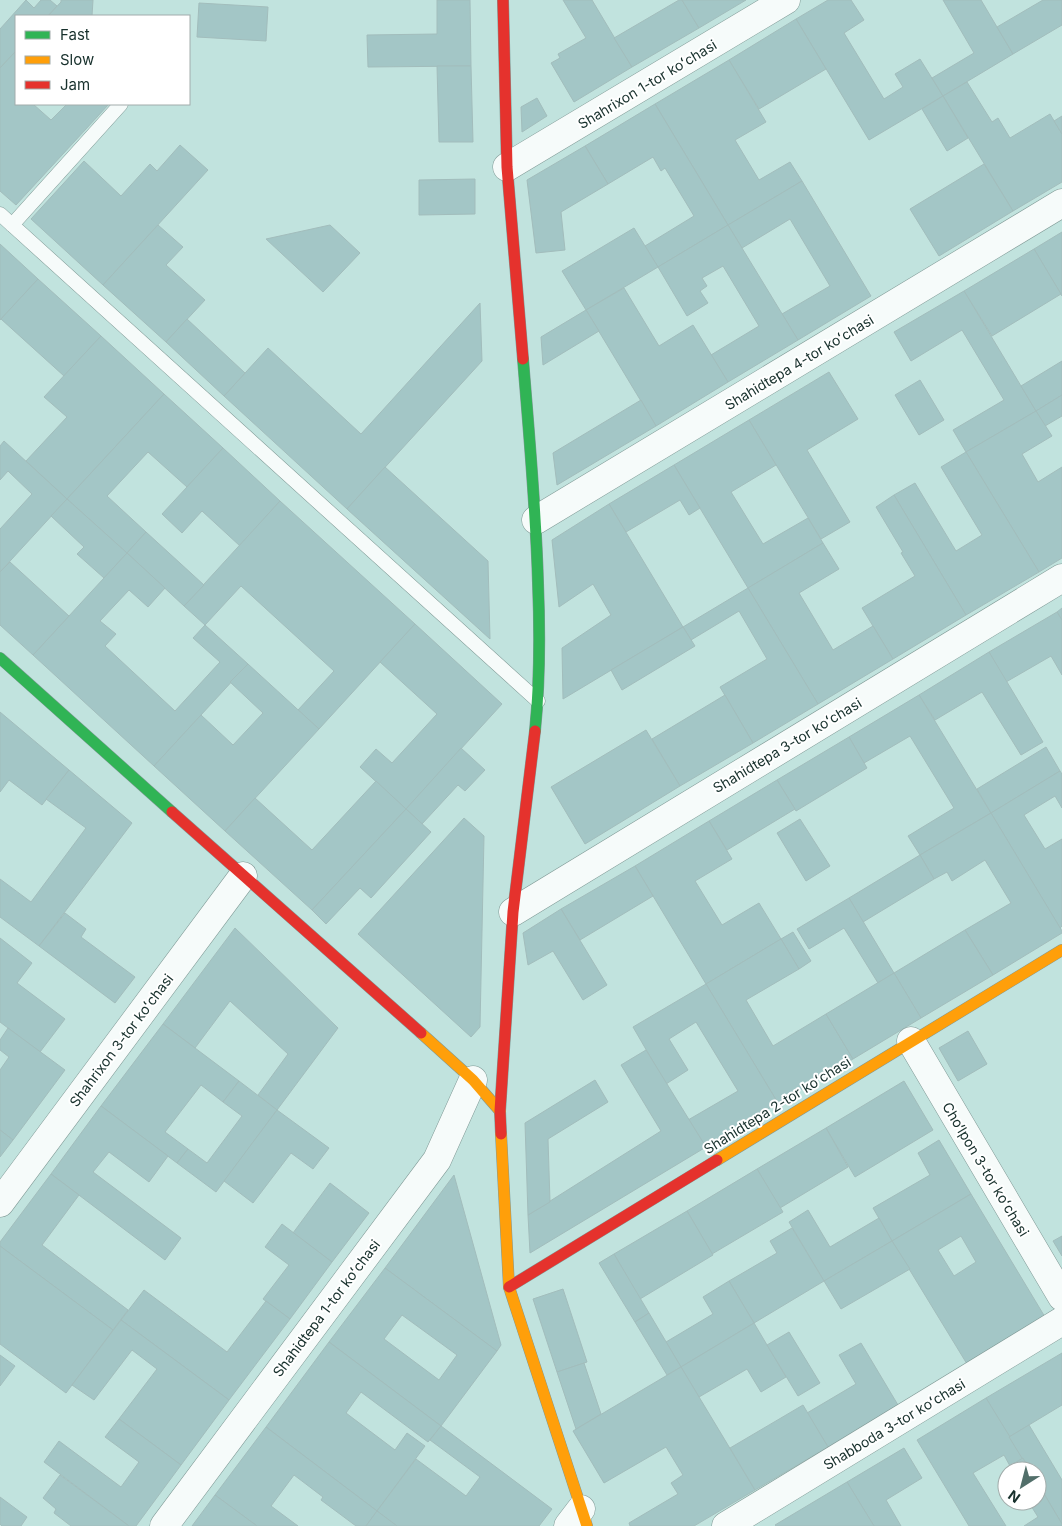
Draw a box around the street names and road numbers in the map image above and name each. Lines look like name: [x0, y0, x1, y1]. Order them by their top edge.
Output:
street label: Shahrixon 1-tor koʻchasi: [575, 36, 719, 132]
street label: Shahidtepa 4-tor koʻchasi: [721, 311, 877, 413]
street label: Shahidtepa 3-tor koʻchasi: [710, 694, 864, 796]
street label: Shahrixon 3-tor koʻchasi: [66, 970, 176, 1110]
street label: Shahidtepa 2-tor koʻchasi: [700, 1053, 854, 1157]
street label: Cho‘lpon 3-tor koʻchasi: [939, 1099, 1033, 1239]
street label: Shahidtepa 1-tor koʻchasi: [269, 1236, 383, 1380]
street label: Shabboda 3-tor koʻchasi: [820, 1375, 968, 1473]

